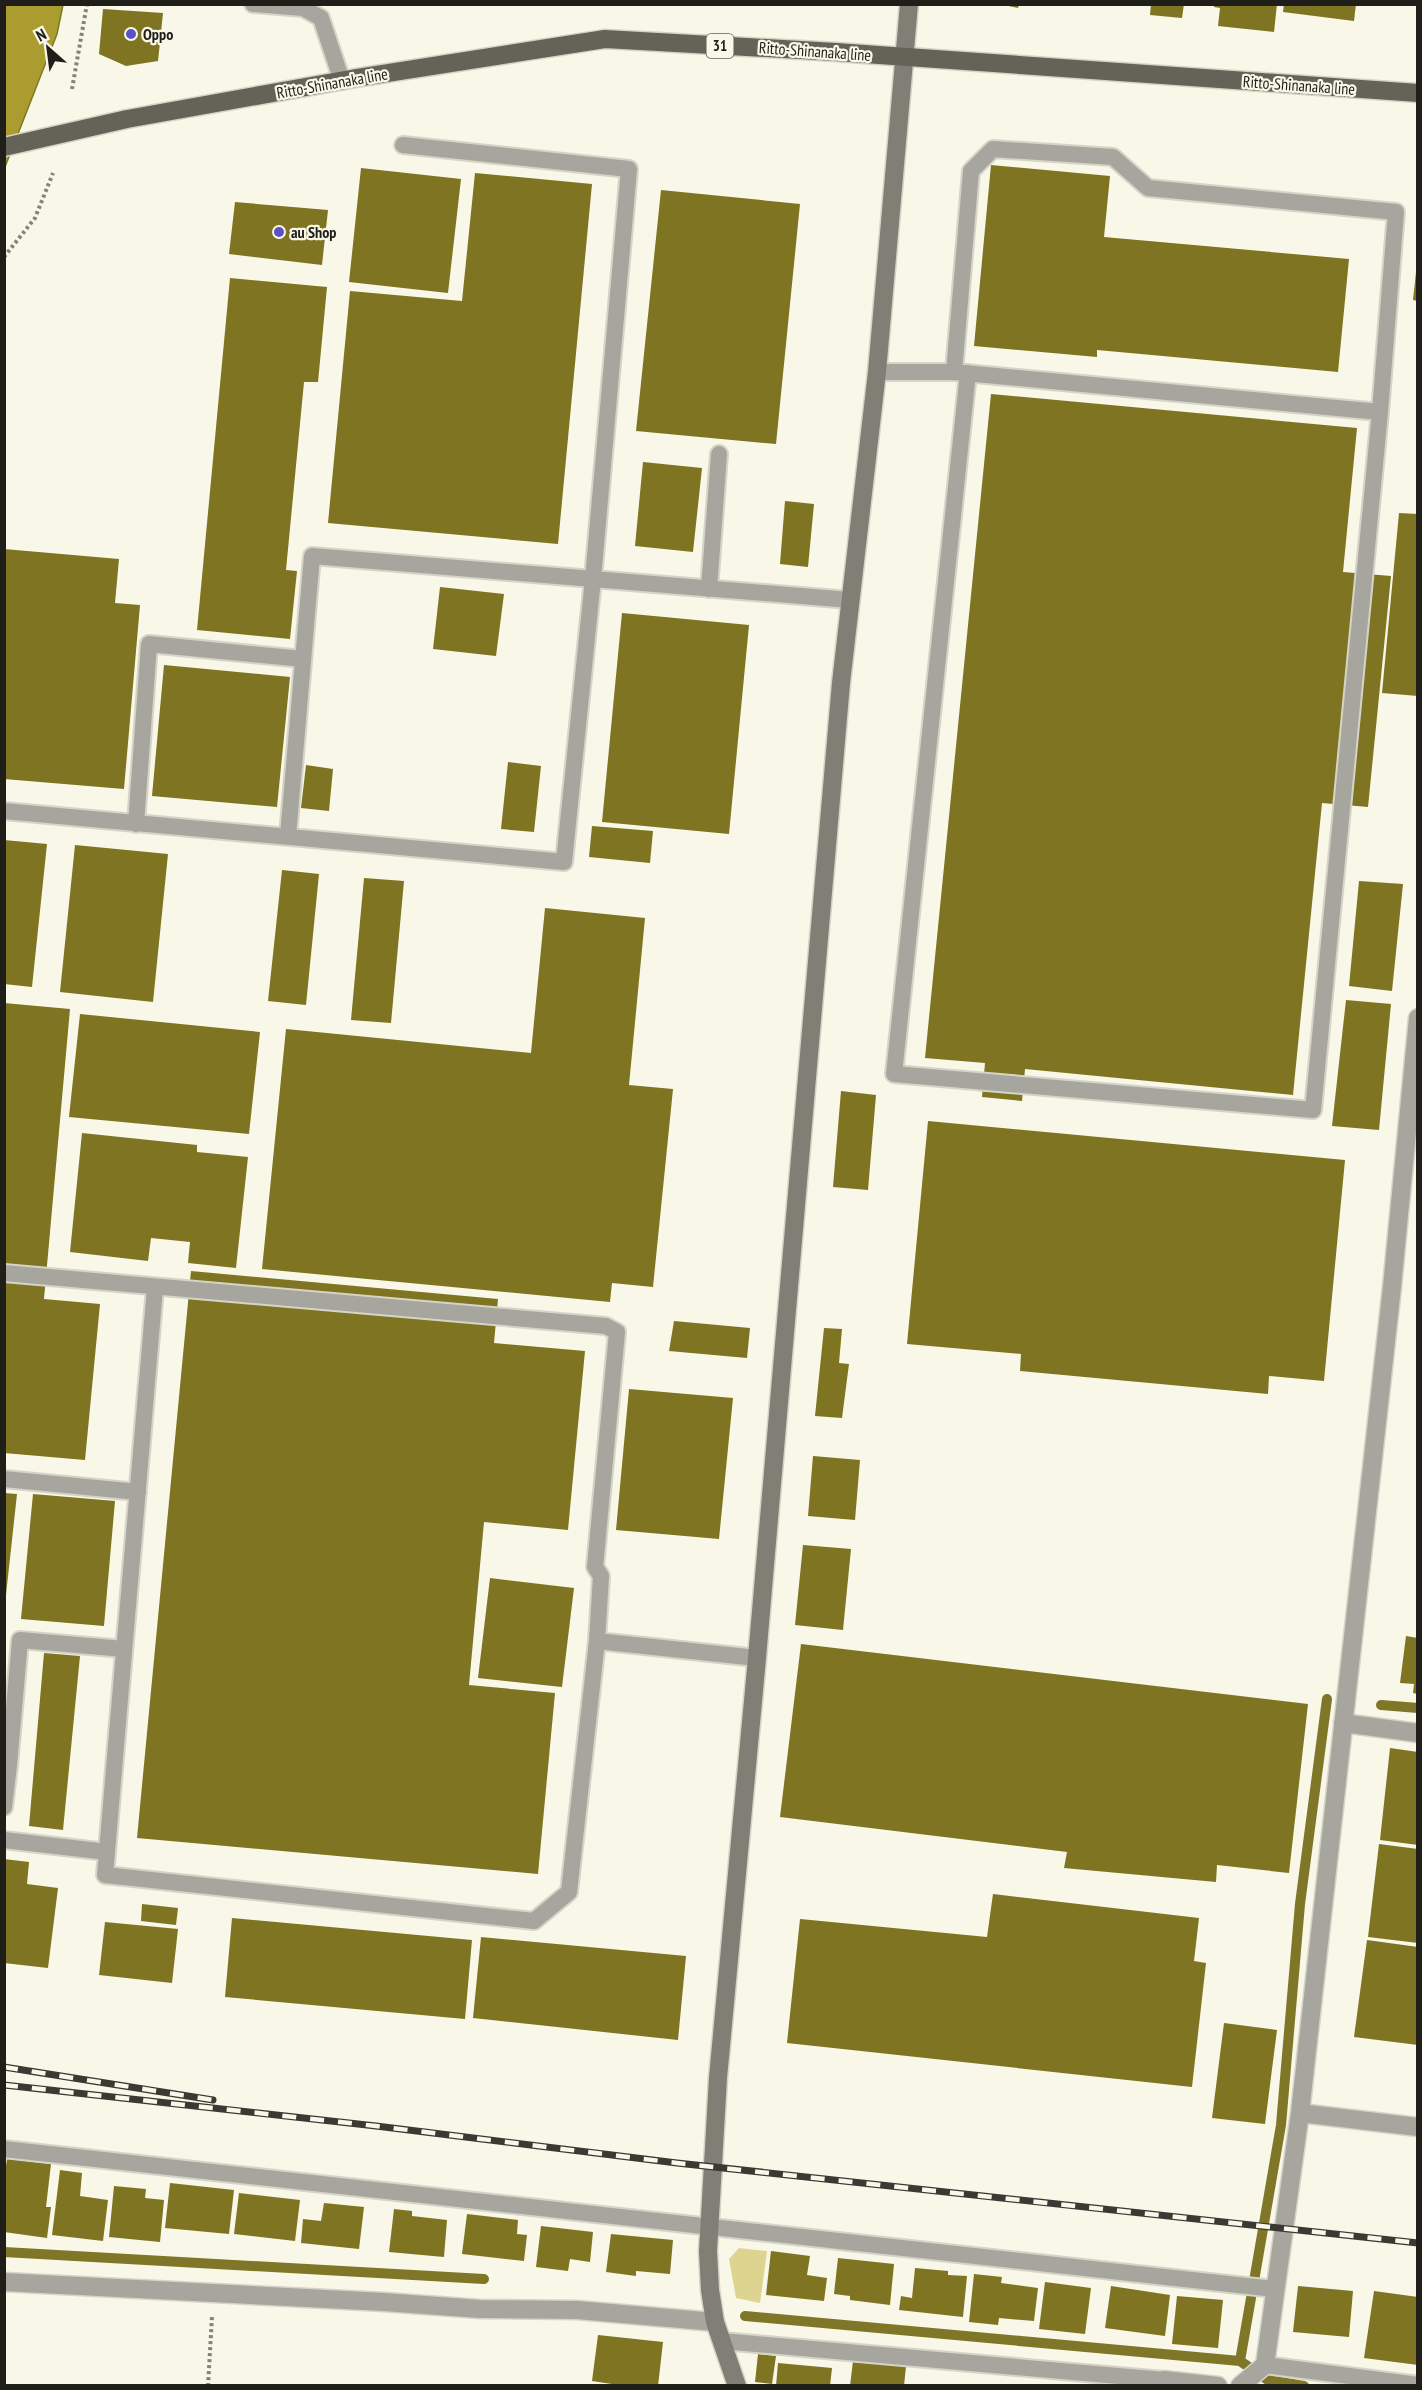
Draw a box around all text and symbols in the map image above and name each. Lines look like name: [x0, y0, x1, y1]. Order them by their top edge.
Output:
north arrow: [18, 18, 78, 78]
text: N: [32, 24, 49, 46]
place label: Oppo: [143, 24, 173, 44]
marker: Oppo: [124, 27, 138, 41]
road number: 31: [706, 34, 734, 58]
street label: Ritto-Shinanaka line: [758, 37, 872, 65]
street label: Ritto-Shinanaka line: [275, 63, 389, 103]
street label: Ritto-Shinanaka line: [1242, 71, 1356, 99]
place label: au Shop: [291, 222, 337, 242]
marker: au Shop: [272, 225, 286, 239]

